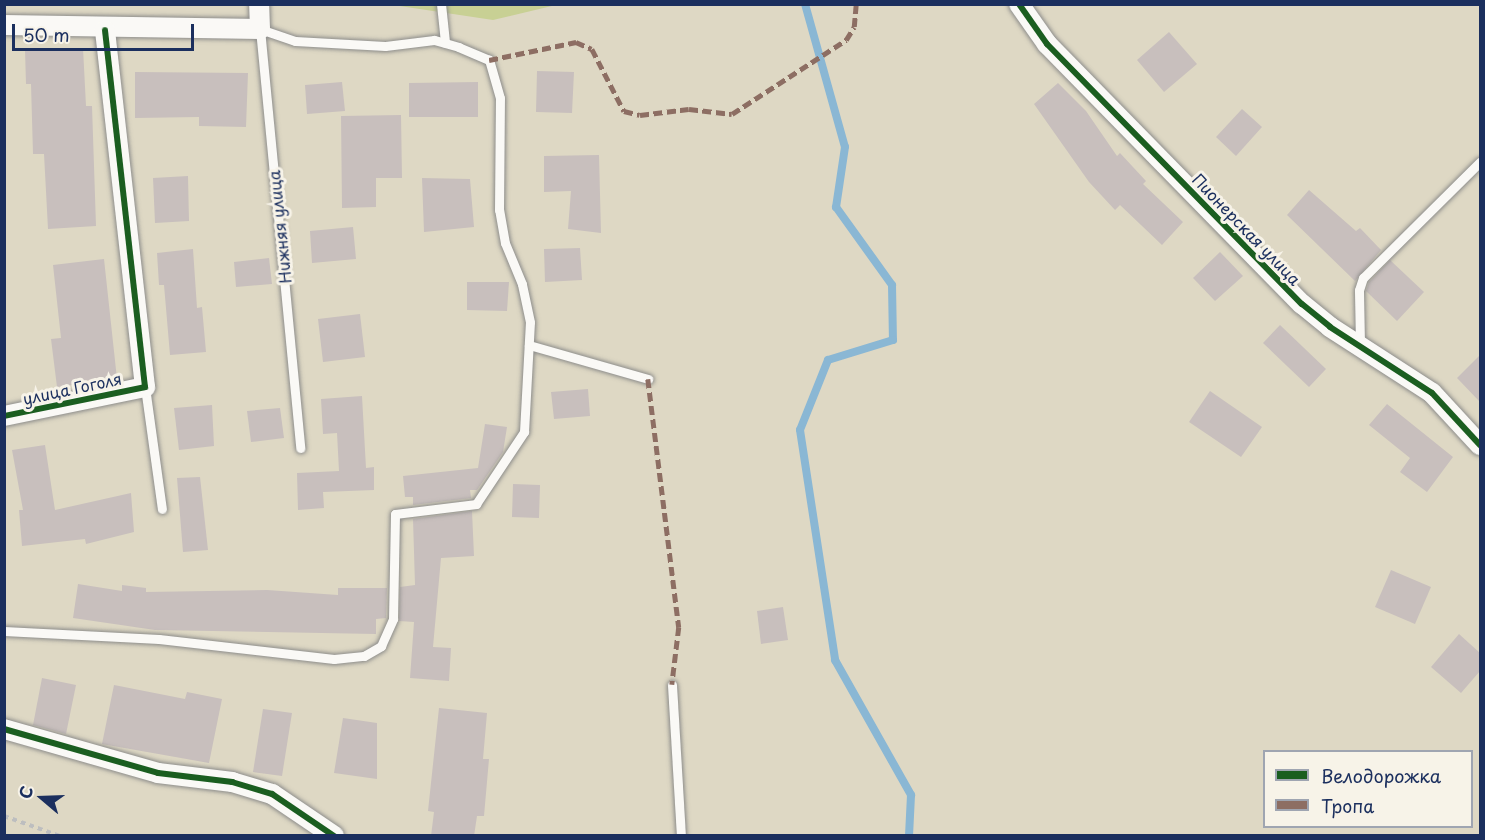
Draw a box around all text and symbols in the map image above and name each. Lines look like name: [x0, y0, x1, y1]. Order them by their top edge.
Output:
scale bar: [15, 12, 196, 50]
text: 50 m: [23, 21, 70, 48]
street label: Нижняя улица: [263, 169, 295, 285]
street label: Пионерская улица: [1189, 169, 1305, 289]
street label: улица Гоголя: [20, 368, 124, 408]
legend: [1263, 750, 1473, 828]
text: Велодорожка: [1321, 762, 1441, 789]
north arrow: [12, 768, 72, 828]
text: С: [12, 783, 38, 802]
text: Тропа: [1321, 792, 1374, 819]

